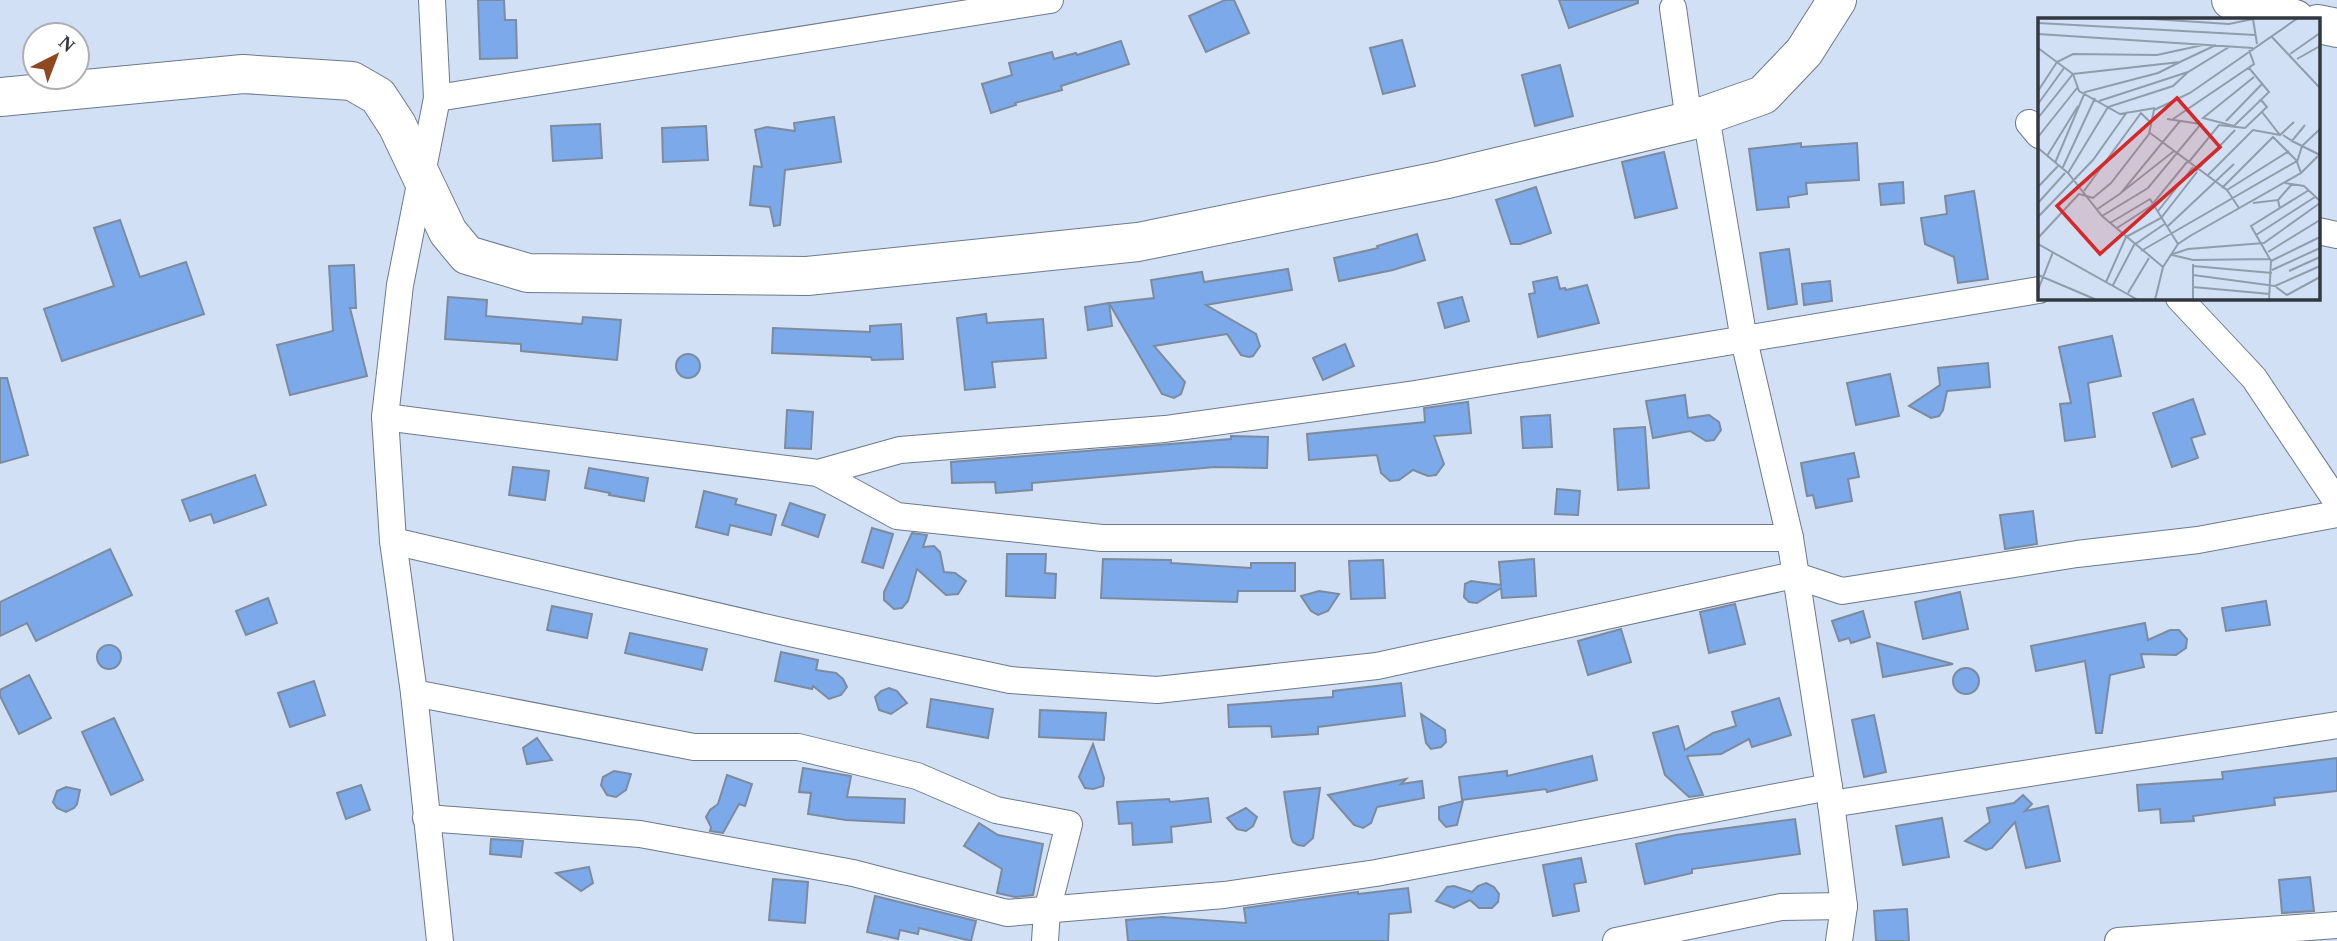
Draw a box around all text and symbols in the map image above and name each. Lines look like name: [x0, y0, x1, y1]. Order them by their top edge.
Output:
inset map: [2038, 18, 2320, 299]
north arrow: [21, 21, 91, 91]
text: N: [55, 31, 79, 56]

